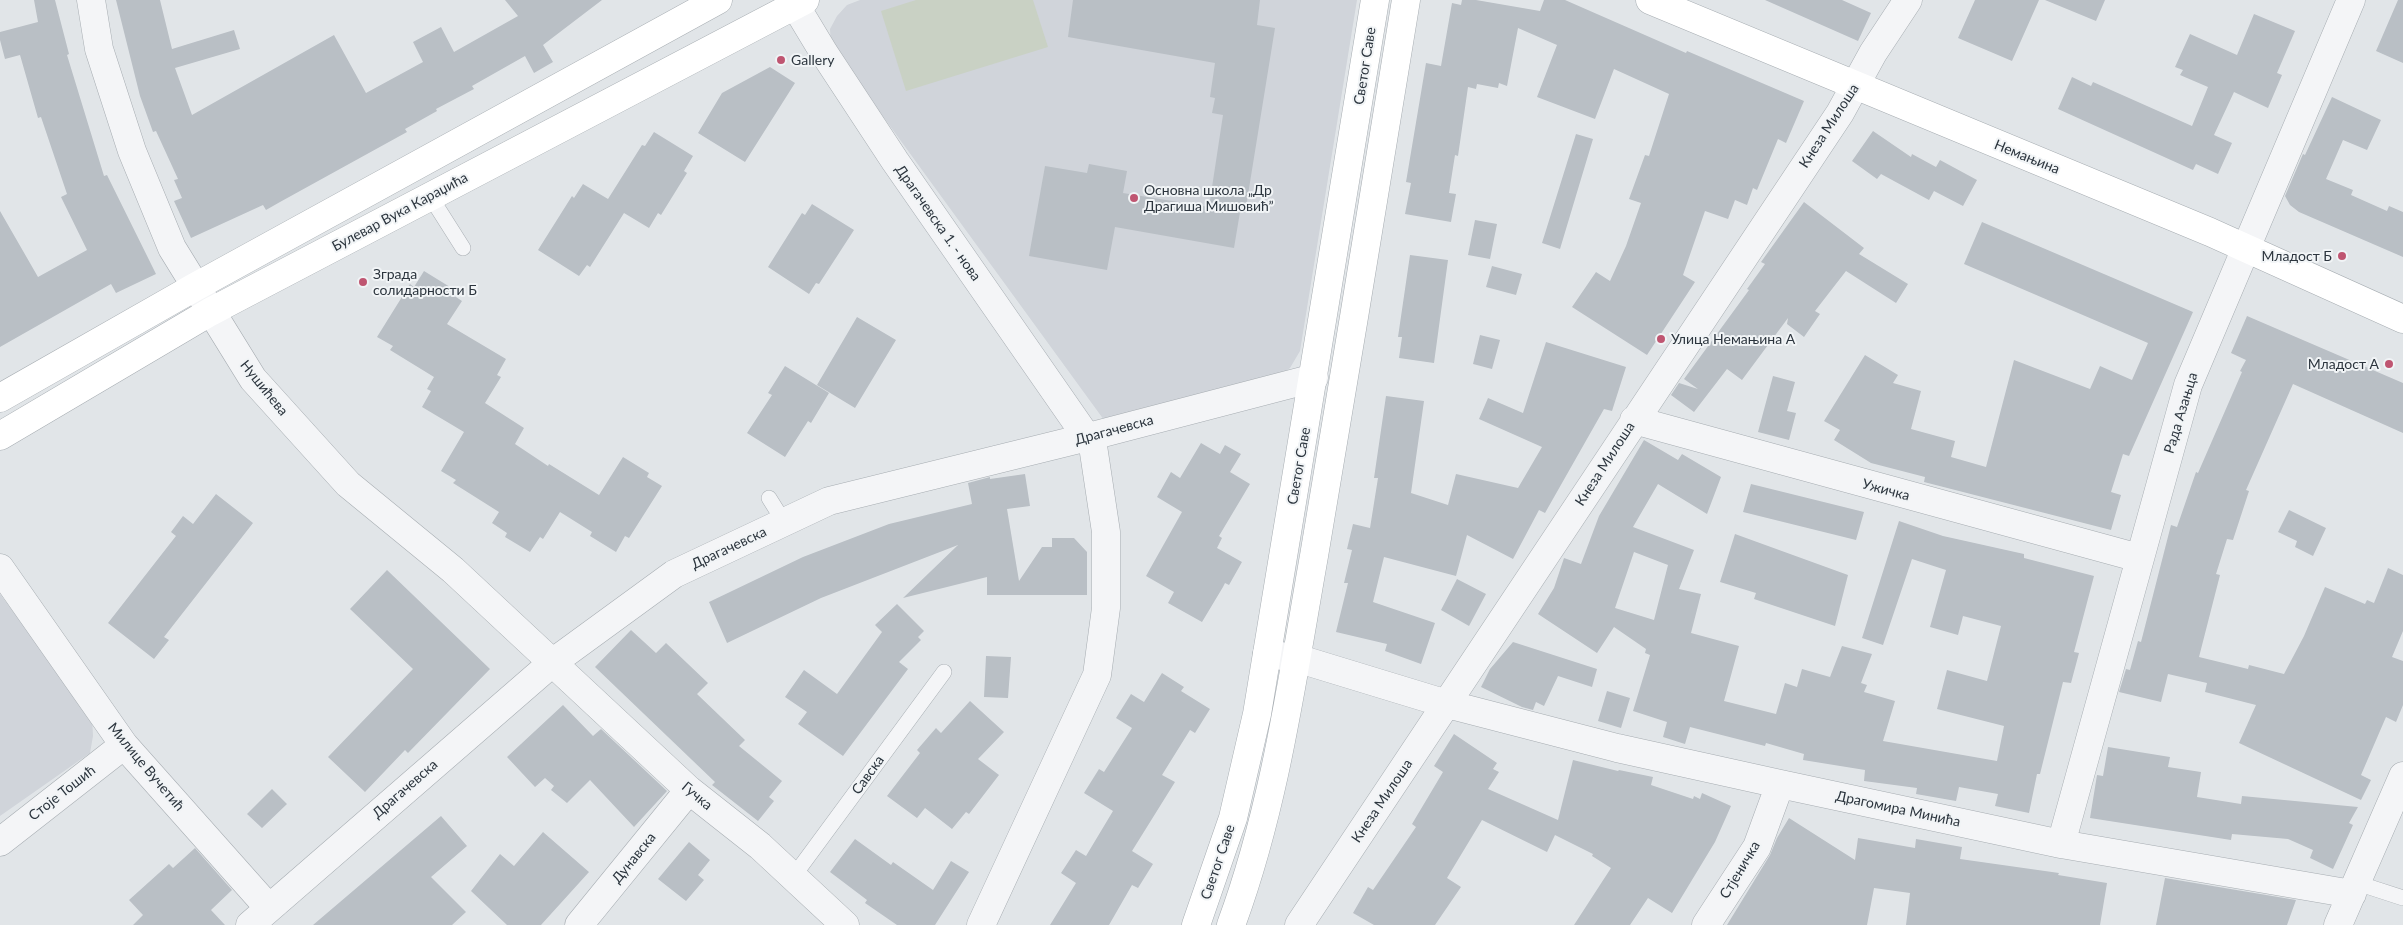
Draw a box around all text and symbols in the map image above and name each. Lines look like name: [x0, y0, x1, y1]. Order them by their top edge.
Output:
street label: Светог Саве: [1351, 26, 1379, 106]
place label: Gallery: [791, 52, 834, 68]
marker: Gallery: [775, 54, 787, 66]
street label: Кнеза Милоша: [1796, 81, 1862, 171]
street label: Немањина: [1992, 136, 2062, 178]
street label: Драгачевска 1. - нова: [892, 162, 984, 284]
street label: Булевар Вука Караџића: [329, 169, 471, 255]
place label: Основна школа „Др Драгиша Мишовић”: [1144, 182, 1274, 214]
marker: Основна школа „Др Драгиша Мишовић”: [1128, 192, 1140, 204]
place label: Младост Б: [2261, 248, 2332, 264]
marker: Младост Б: [2336, 250, 2348, 262]
place label: Зграда солидарности Б: [373, 266, 477, 298]
marker: Зграда солидарности Б: [357, 276, 369, 288]
place label: Улица Немањина А: [1671, 331, 1795, 347]
marker: Улица Немањина А: [1655, 333, 1667, 345]
place label: Младост А: [2308, 356, 2379, 372]
street label: Нушићева: [237, 357, 291, 419]
marker: Младост А: [2383, 358, 2395, 370]
street label: Рада Азањца: [2161, 370, 2201, 456]
street label: Драгачевска: [1073, 411, 1155, 449]
street label: Кнеза Милоша: [1572, 419, 1638, 509]
street label: Светог Саве: [1284, 426, 1314, 506]
street label: Ужичка: [1860, 476, 1912, 504]
street label: Драгачевска: [689, 523, 769, 573]
street label: Милице Вучетић: [104, 719, 188, 815]
street label: Савска: [848, 752, 888, 798]
street label: Драгачевска: [369, 756, 441, 822]
street label: Кнеза Милоша: [1348, 756, 1416, 846]
street label: Стоје Тошић: [25, 762, 99, 824]
street label: Гучка: [678, 778, 716, 814]
street label: Драгомира Минића: [1834, 788, 1962, 830]
street label: Светог Саве: [1197, 822, 1239, 902]
street label: Дунавска: [609, 829, 659, 887]
street label: Стјеничка: [1716, 838, 1764, 902]

